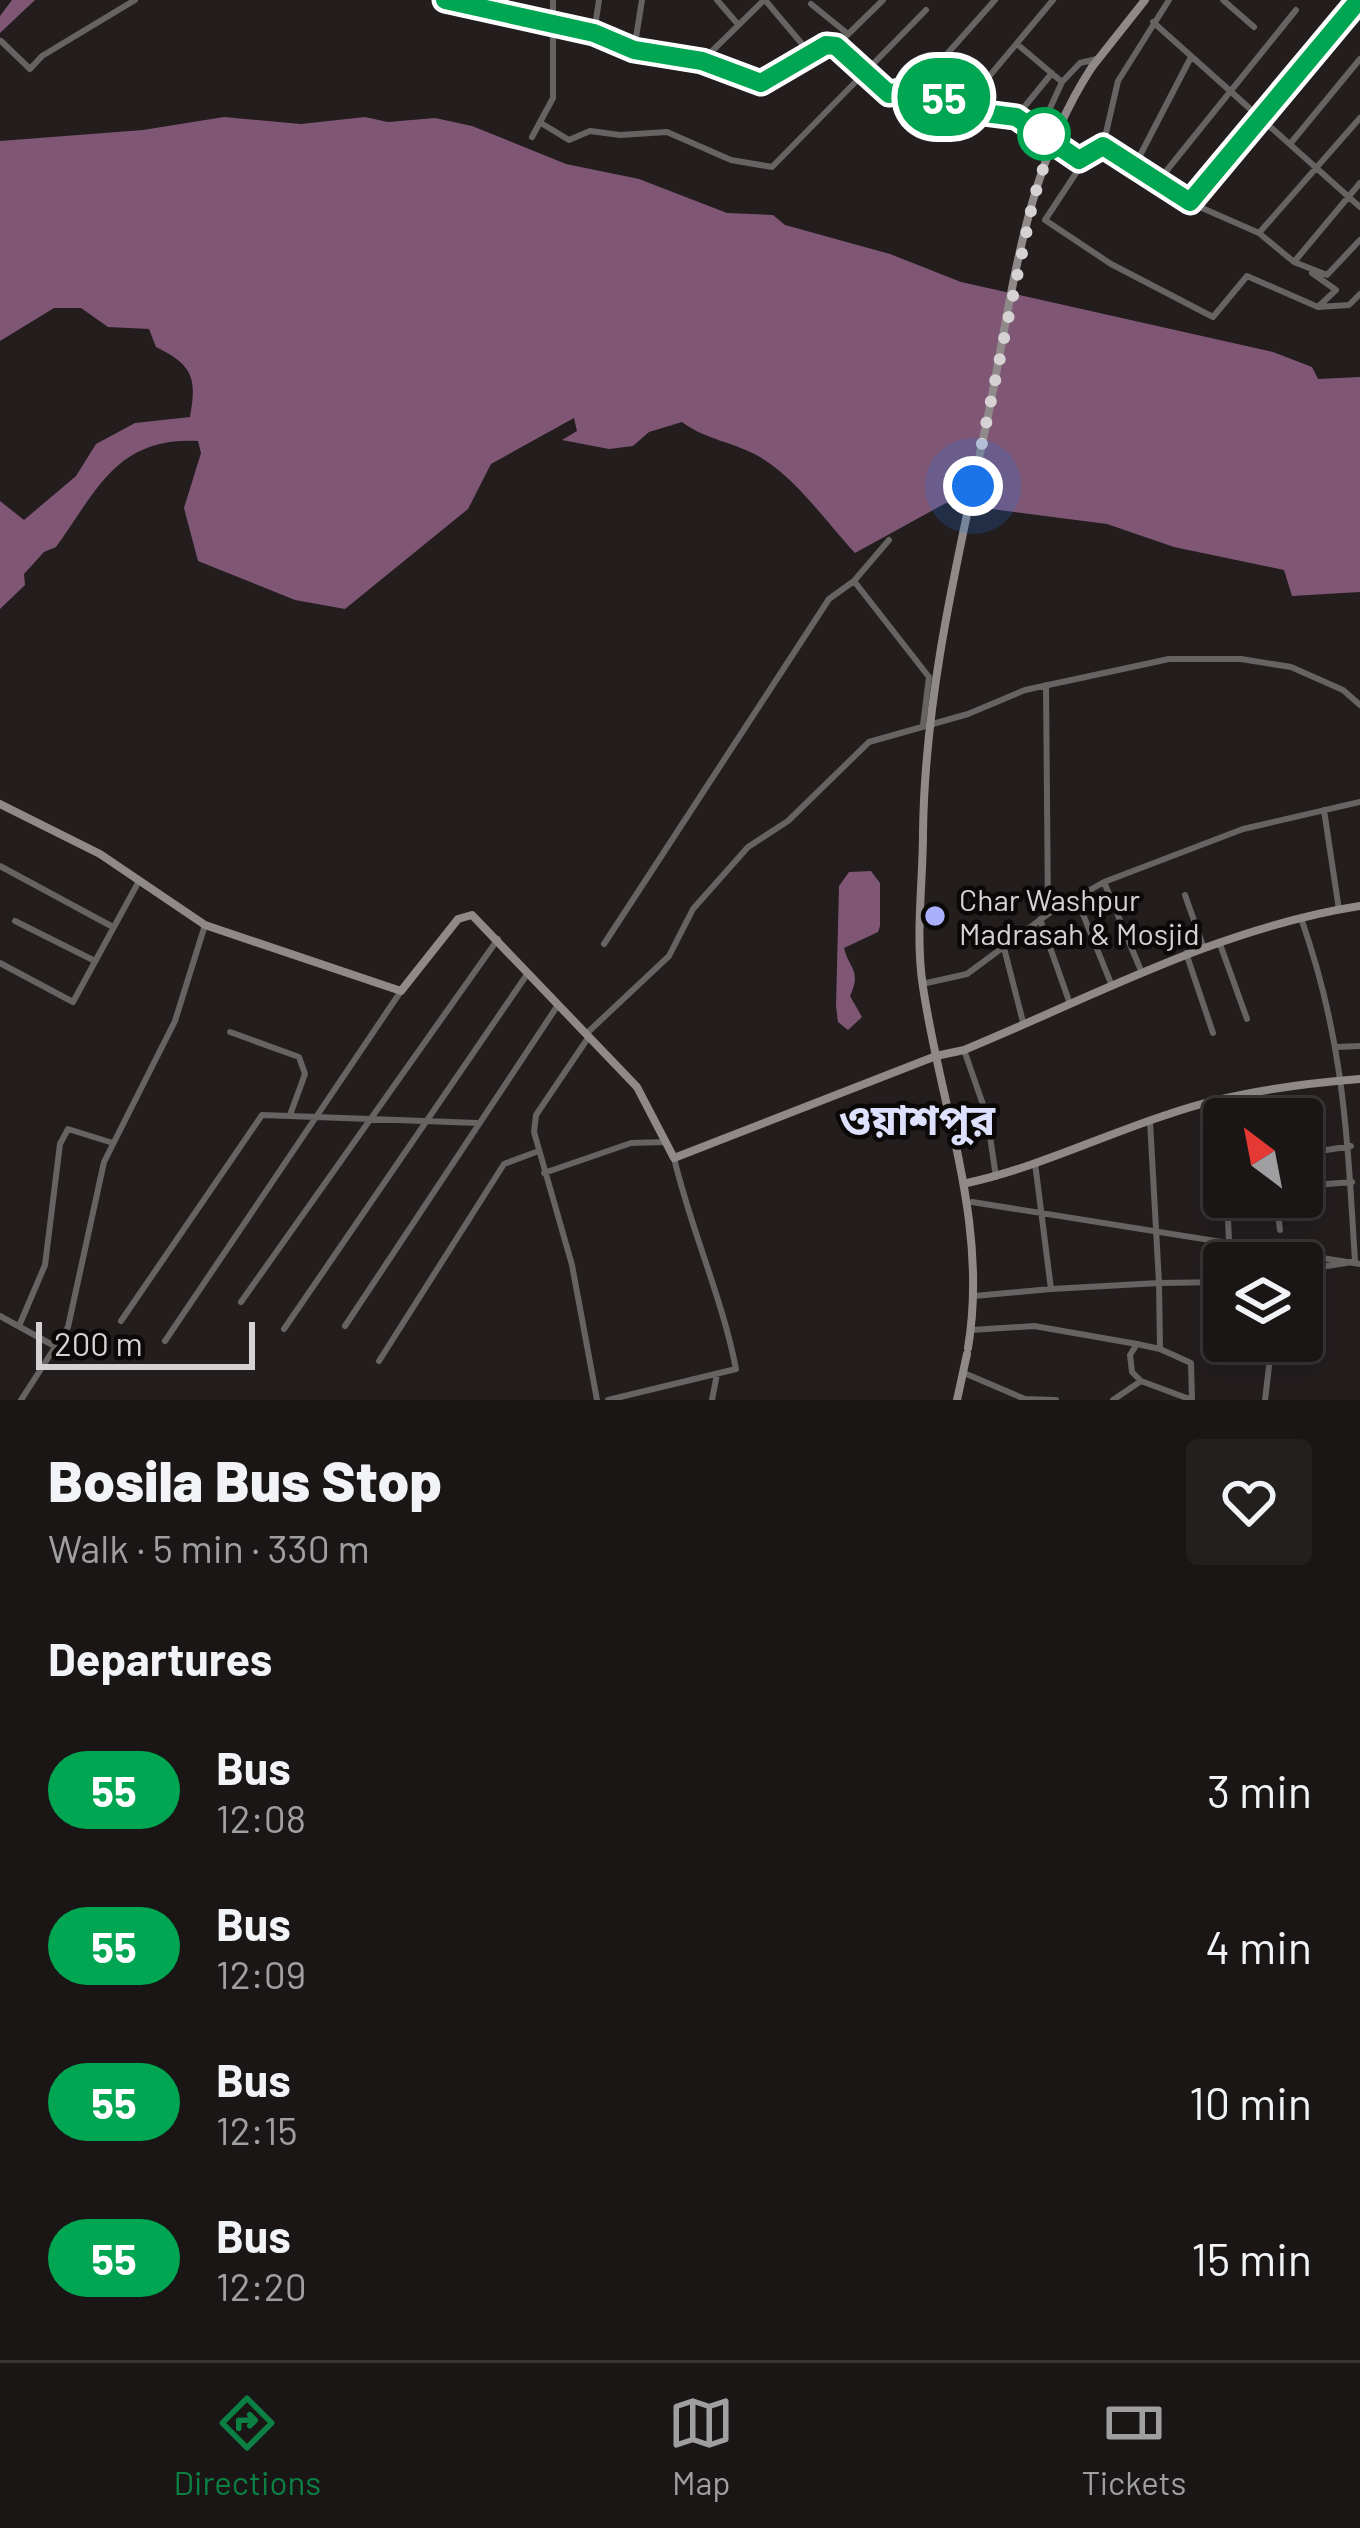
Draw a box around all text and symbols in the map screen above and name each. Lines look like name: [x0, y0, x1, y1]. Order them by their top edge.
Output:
line badge: 55: [890, 58, 998, 136]
text: 55: [921, 72, 967, 122]
unlabelled marker: [1019, 109, 1069, 159]
your location: [943, 456, 1003, 516]
place label: Char Washpur Madrasah & Mosjid: [959, 881, 1200, 951]
marker: Char Washpur Madrasah & Mosjid: [922, 903, 948, 929]
district label: ওয়াশপুর: [839, 1093, 996, 1146]
north arrow: [1203, 1098, 1323, 1218]
map controls: [1203, 1098, 1323, 1362]
button: layers: [1203, 1242, 1323, 1362]
scale bar: [36, 1316, 255, 1369]
text: 200 m: [54, 1323, 143, 1363]
button: heart: [1186, 1439, 1312, 1565]
text: Bosila Bus Stop: [48, 1445, 442, 1513]
text: Walk · 5 min · 330 m: [48, 1524, 370, 1571]
text: Departures: [48, 1631, 272, 1685]
text: Bus: [216, 1740, 291, 1794]
text: 3 min: [1207, 1763, 1312, 1817]
text: 55: [91, 1765, 137, 1815]
text: 12:08: [216, 1794, 306, 1841]
text: Bus: [216, 1896, 291, 1950]
text: 4 min: [1205, 1919, 1312, 1973]
text: 55: [91, 1921, 137, 1971]
text: 12:09: [216, 1950, 306, 1997]
text: Bus: [216, 2052, 291, 2106]
text: 10 min: [1189, 2075, 1312, 2129]
text: 55: [91, 2077, 137, 2127]
text: 12:15: [216, 2106, 297, 2153]
text: Bus: [216, 2208, 291, 2262]
text: 15 min: [1191, 2231, 1312, 2285]
text: 55: [91, 2233, 137, 2283]
text: 12:20: [216, 2262, 307, 2309]
tab: Directions: [174, 2390, 321, 2502]
tab: Map: [668, 2390, 734, 2502]
tab: Tickets: [1081, 2390, 1186, 2502]

